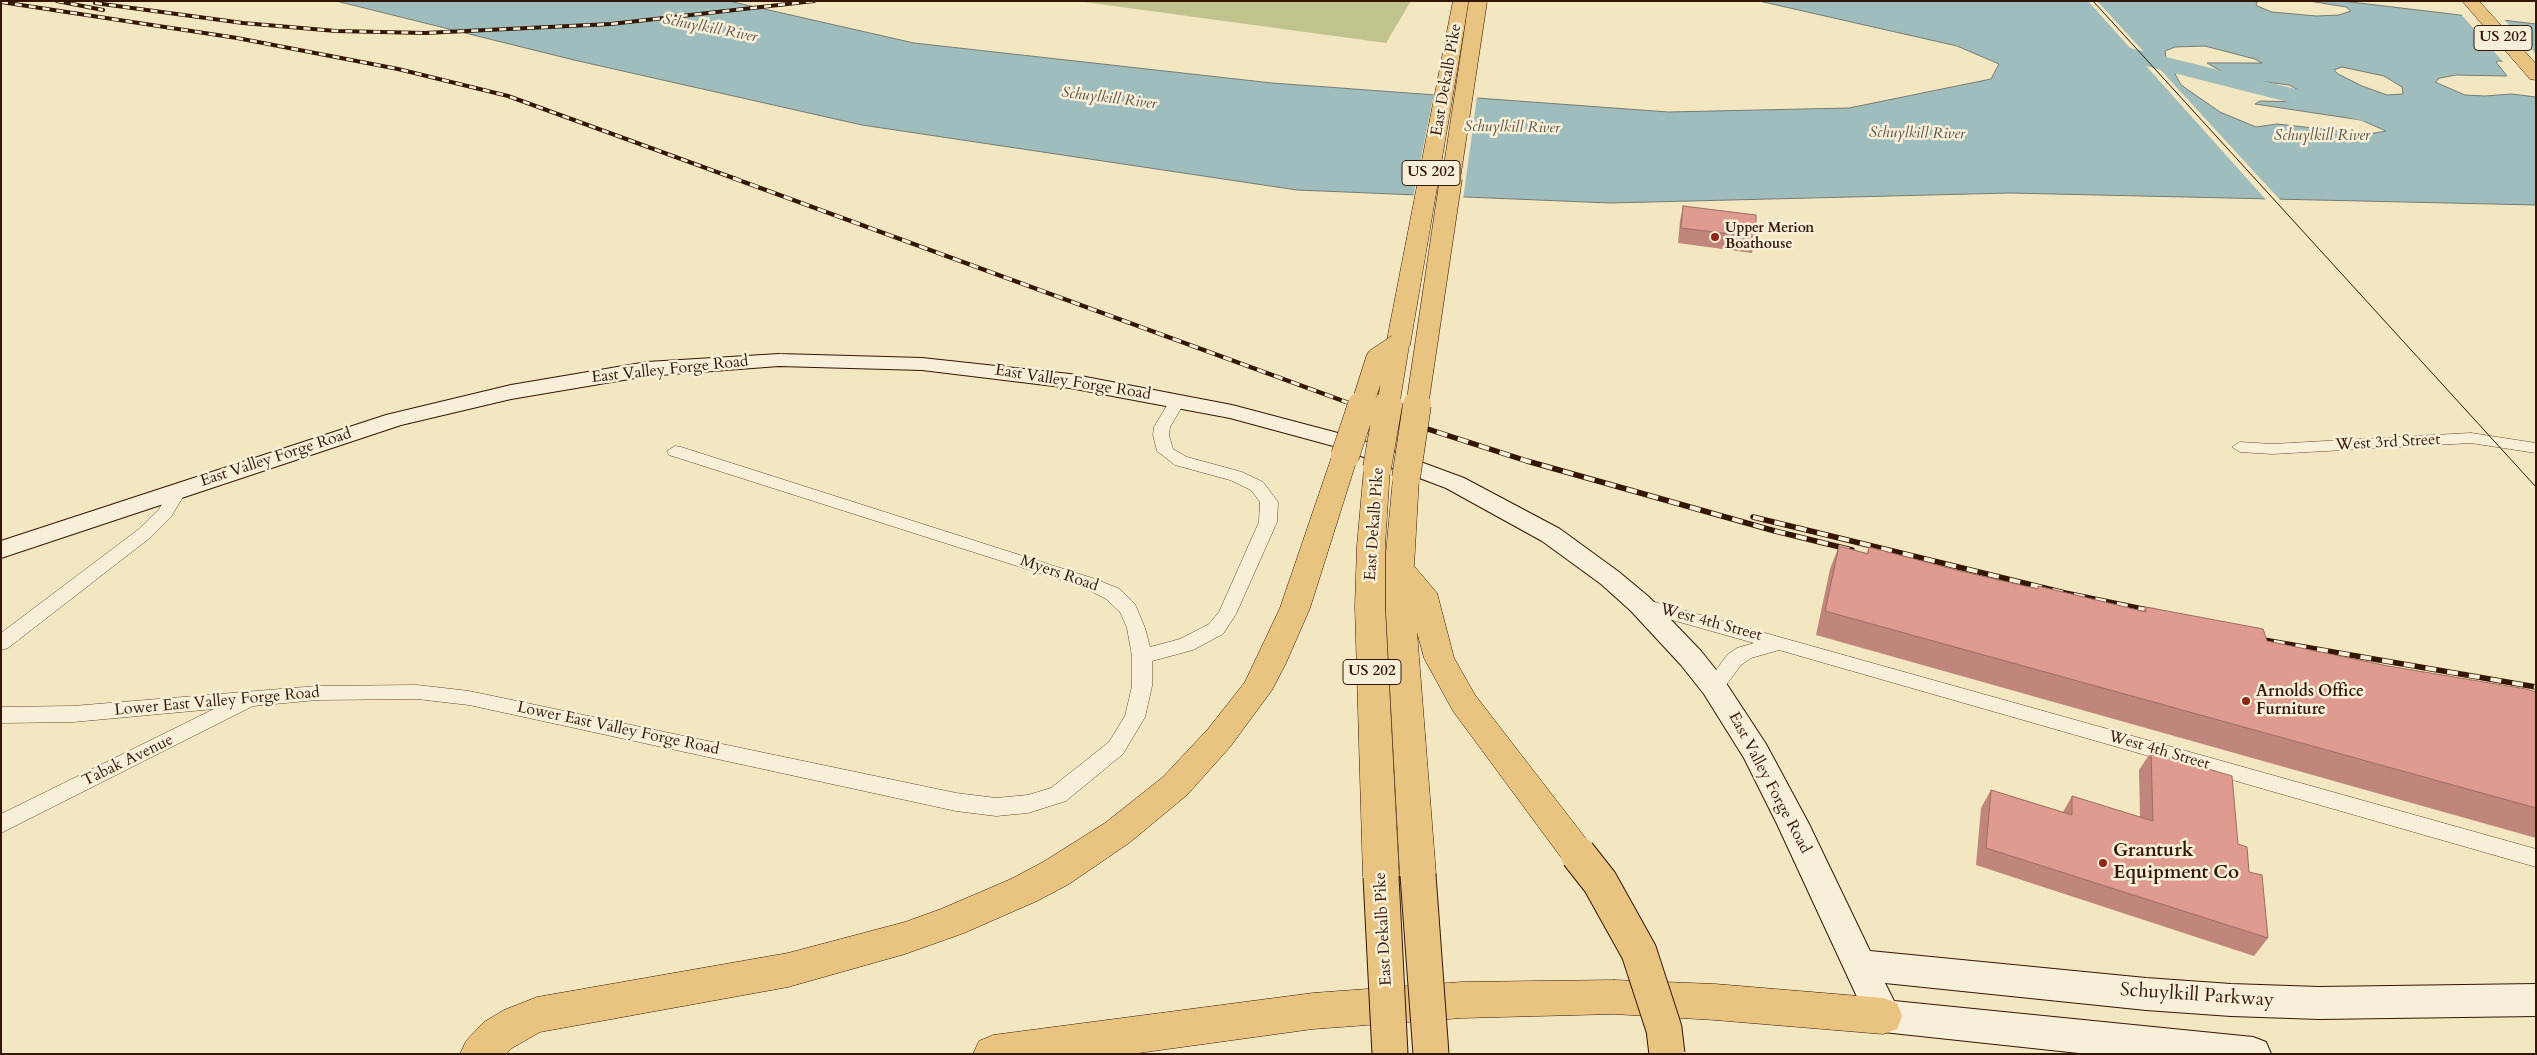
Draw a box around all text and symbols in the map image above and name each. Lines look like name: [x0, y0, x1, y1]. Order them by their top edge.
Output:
water label: Schuylkill River: [661, 11, 759, 47]
street label: East Dekalb Pike: [1428, 22, 1466, 138]
road number: US 202: [2474, 26, 2532, 50]
water label: Schuylkill River: [1060, 84, 1158, 114]
water label: Schuylkill River: [1464, 118, 1560, 138]
water label: Schuylkill River: [1869, 124, 1965, 144]
water label: Schuylkill River: [2274, 128, 2370, 146]
road number: US 202: [1402, 160, 1460, 186]
place label: Upper Merion Boathouse: [1725, 221, 1814, 253]
marker: Upper Merion Boathouse: [1709, 231, 1721, 243]
street label: East Valley Forge Road: [591, 352, 749, 388]
street label: East Valley Forge Road: [994, 361, 1152, 405]
street label: East Valley Forge Road: [198, 425, 354, 491]
street label: West 3rd Street: [2335, 431, 2441, 455]
street label: East Dekalb Pike: [1361, 466, 1389, 582]
street label: Myers Road: [1017, 552, 1101, 596]
street label: West 4th Street: [1658, 600, 1764, 646]
road number: US 202: [1343, 660, 1401, 684]
place label: Arnolds Office Furniture: [2256, 682, 2364, 720]
street label: Lower East Valley Forge Road: [113, 683, 321, 721]
marker: Arnolds Office Furniture: [2240, 695, 2252, 707]
street label: Lower East Valley Forge Road: [515, 698, 721, 760]
street label: East Valley Forge Road: [1724, 709, 1814, 857]
street label: West 4th Street: [2106, 727, 2212, 775]
street label: Tabak Avenue: [79, 731, 177, 791]
place label: Granturk Equipment Co: [2113, 841, 2239, 885]
marker: Granturk Equipment Co: [2097, 857, 2109, 869]
street label: East Dekalb Pike: [1371, 872, 1397, 986]
street label: Schuylkill Parkway: [2119, 979, 2275, 1013]

